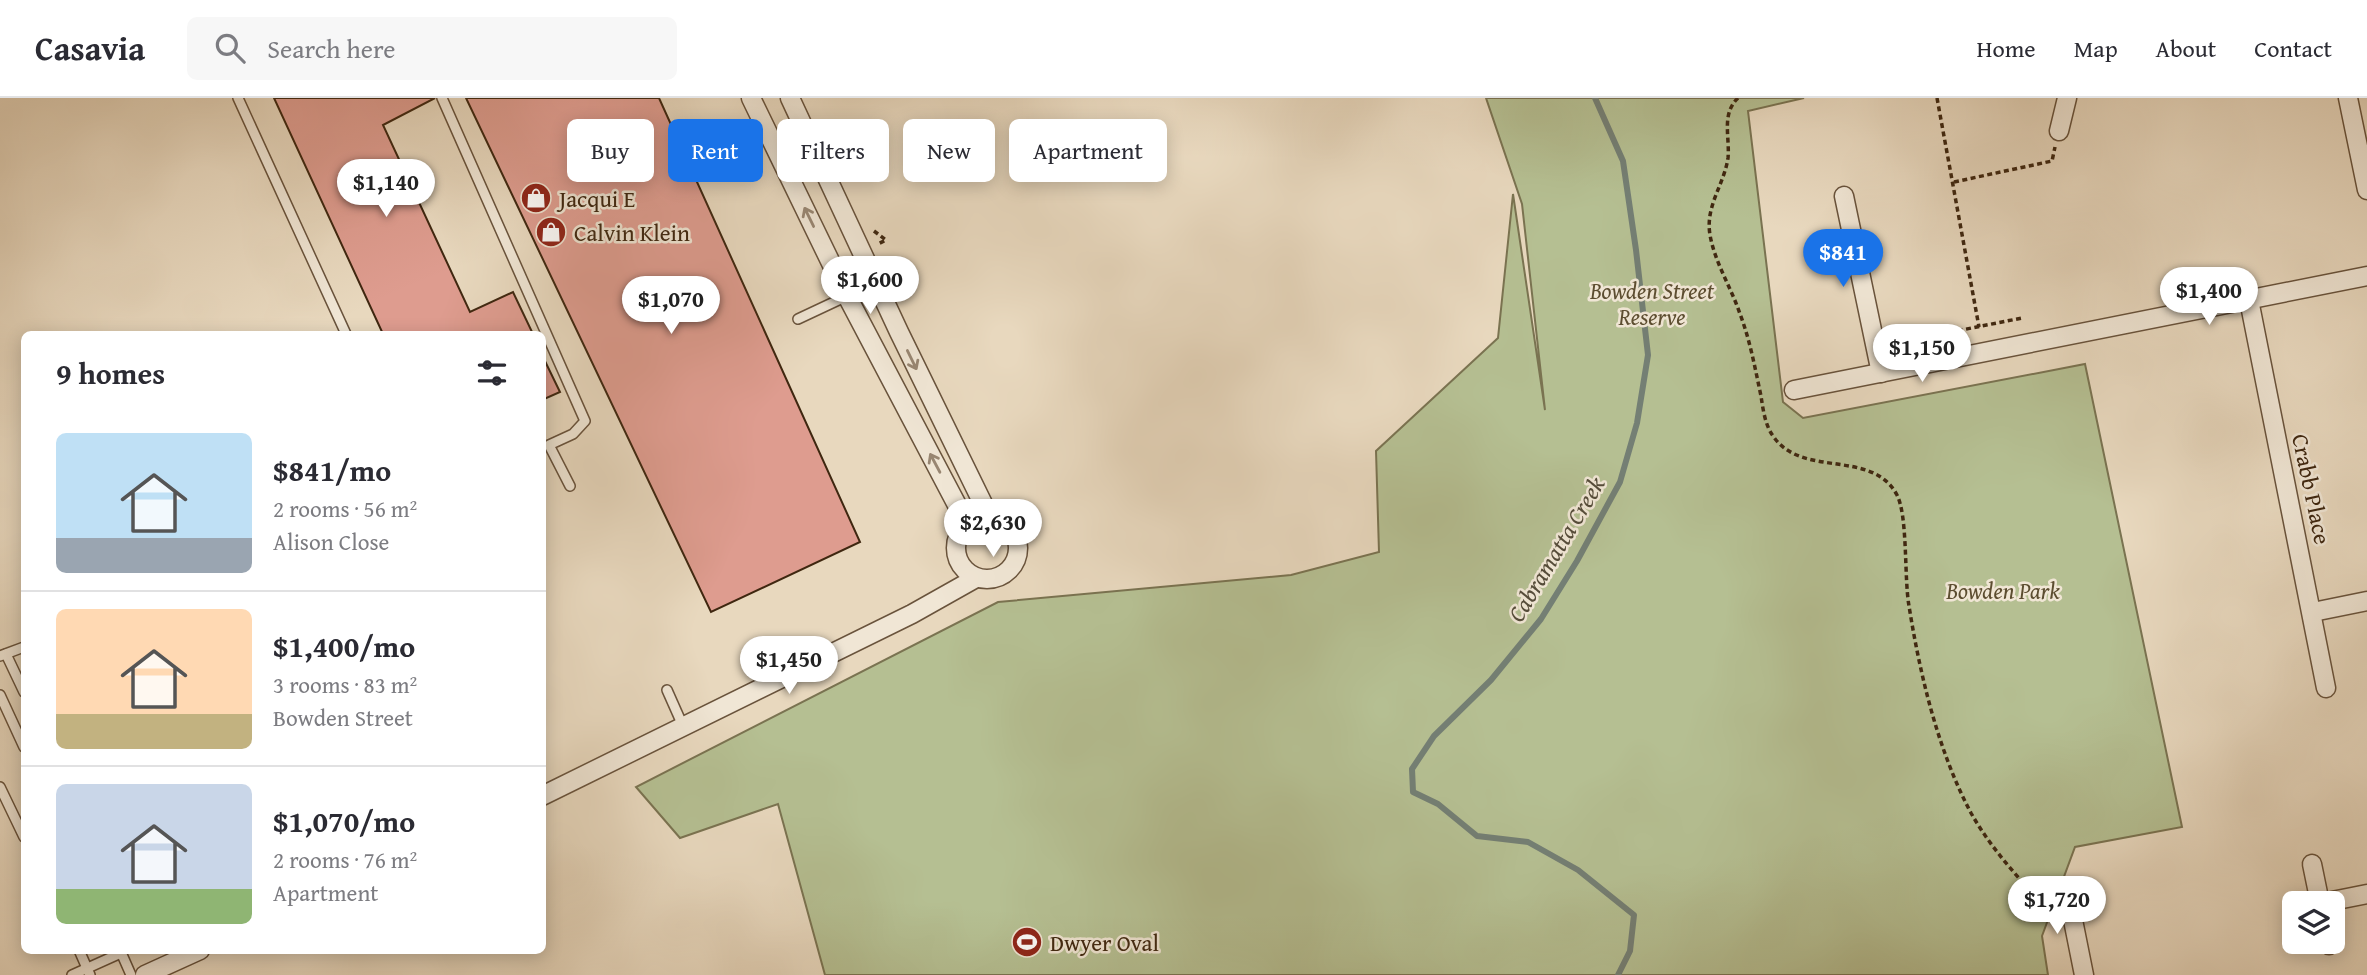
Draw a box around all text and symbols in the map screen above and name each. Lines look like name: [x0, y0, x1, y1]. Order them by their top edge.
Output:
search box: [187, 17, 677, 80]
text: Casavia: [35, 24, 145, 72]
icon: search: [211, 29, 249, 67]
text: Search here: [267, 29, 396, 68]
text: Home: [1977, 31, 2036, 66]
text: Map: [2074, 31, 2118, 66]
text: About: [2156, 31, 2216, 66]
text: Contact: [2254, 31, 2332, 66]
chip: Buy: [567, 119, 654, 182]
chip: Rent: [668, 119, 763, 182]
chip: Filters: [777, 119, 889, 182]
chip: New: [903, 119, 995, 182]
chip: Apartment: [1009, 119, 1167, 182]
pin: $1,140: [329, 159, 443, 219]
text: $1,140: [353, 165, 419, 198]
shop icon: Jacqui E: [519, 181, 553, 215]
place label: Jacqui E: [556, 182, 635, 215]
one-way arrow: [802, 207, 815, 228]
shop icon: Calvin Klein: [534, 215, 568, 249]
place label: Calvin Klein: [574, 216, 690, 249]
pin: $841: [1802, 230, 1884, 289]
text: $841: [1819, 235, 1867, 268]
pin: $1,600: [813, 256, 927, 316]
text: $1,600: [837, 262, 903, 295]
pin: $1,400: [2152, 268, 2266, 327]
text: $1,400: [2176, 273, 2242, 306]
park label: Bowden Street Reserve: [1589, 274, 1715, 333]
pin: $1,070: [614, 276, 728, 336]
text: $1,070: [638, 282, 704, 315]
pin: $1,150: [1865, 324, 1979, 384]
text: $1,150: [1889, 330, 1955, 363]
one-way arrow: [906, 349, 919, 370]
text: 9 homes: [56, 351, 165, 395]
icon: filters: [473, 354, 511, 392]
street label: Crabb Place: [2284, 431, 2340, 547]
text: $841/mo: [273, 448, 391, 492]
one-way arrow: [928, 453, 941, 474]
icon: home: [112, 461, 196, 545]
water label: Cabramatta Creek: [1499, 470, 1613, 628]
text: 2 rooms · 56 m²: [273, 492, 417, 525]
pin: $2,630: [936, 500, 1050, 559]
text: $2,630: [960, 505, 1026, 538]
text: Alison Close: [273, 525, 389, 558]
park label: Bowden Park: [1945, 574, 2060, 607]
text: $1,400/mo: [273, 624, 415, 668]
pin: $1,450: [732, 636, 846, 696]
icon: home: [112, 637, 196, 721]
text: $1,450: [756, 642, 822, 675]
text: 3 rooms · 83 m²: [273, 668, 417, 701]
text: Bowden Street: [273, 701, 413, 734]
text: $1,070/mo: [273, 799, 415, 843]
icon: home: [112, 812, 196, 896]
text: 2 rooms · 76 m²: [273, 843, 417, 876]
text: Apartment: [273, 876, 378, 909]
pin: $1,720: [2000, 876, 2114, 936]
text: $1,720: [2024, 882, 2090, 915]
map controls: [2282, 891, 2345, 954]
button: layers: [2282, 891, 2345, 954]
sports icon: Dwyer Oval: [1010, 925, 1044, 959]
place label: Dwyer Oval: [1050, 926, 1159, 959]

